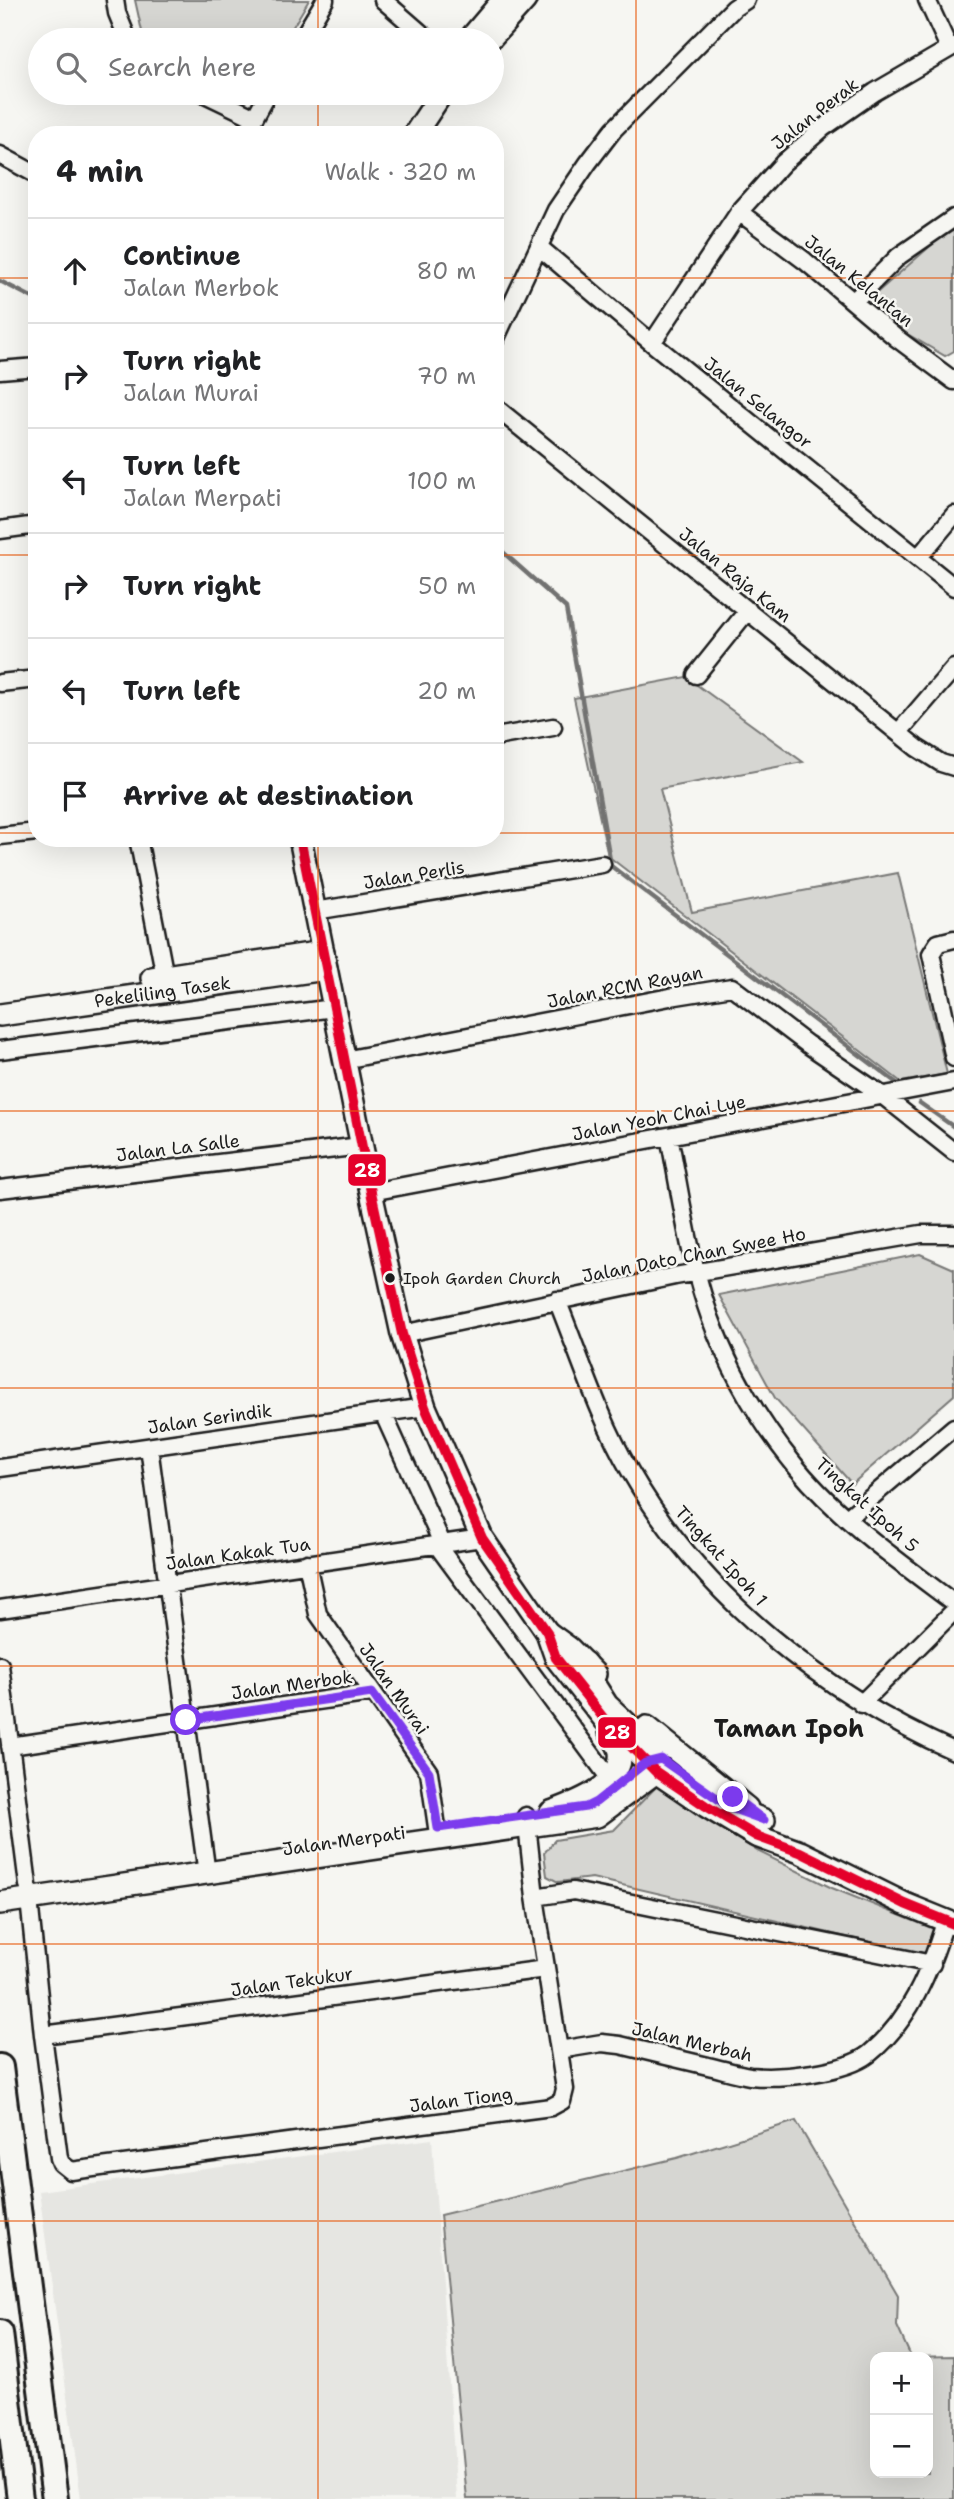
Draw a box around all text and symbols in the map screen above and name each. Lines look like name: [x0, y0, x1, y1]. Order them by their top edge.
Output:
search box: [28, 28, 504, 105]
icon: search: [52, 48, 90, 86]
text: Search here: [108, 49, 257, 84]
street label: Jalan Perak: [767, 73, 863, 155]
text: 4 min: [56, 151, 143, 192]
text: Walk · 320 m: [325, 157, 476, 187]
street label: Jalan Kelantan: [800, 230, 918, 332]
text: Continue: [123, 238, 241, 273]
icon: ahead: [56, 252, 94, 290]
text: 80 m: [417, 256, 476, 286]
text: Jalan Merbok: [123, 273, 279, 303]
text: Turn right: [123, 343, 261, 378]
street label: Jalan Selangor: [699, 352, 817, 454]
icon: right: [56, 357, 94, 395]
text: 70 m: [417, 361, 476, 391]
text: Jalan Murai: [123, 378, 259, 408]
text: Turn left: [123, 448, 240, 483]
icon: left: [56, 462, 94, 500]
text: 100 m: [407, 466, 476, 496]
text: Jalan Merpati: [123, 483, 282, 513]
street label: Jalan Raja Kam: [674, 522, 796, 628]
icon: right: [56, 567, 94, 605]
text: Turn right: [123, 568, 261, 603]
text: 50 m: [418, 571, 476, 601]
icon: left: [56, 672, 94, 710]
text: Turn left: [123, 673, 240, 708]
text: 20 m: [417, 676, 476, 706]
icon: arrive: [56, 777, 94, 815]
text: Arrive at destination: [123, 778, 413, 813]
street label: Jalan Perlis: [362, 855, 466, 895]
street label: Jalan RCM Rayan: [545, 960, 705, 1014]
street label: Pekeliling Tasek: [93, 971, 232, 1014]
street label: Jalan Yeoh Chai Lye: [570, 1089, 748, 1147]
street label: Jalan La Salle: [115, 1129, 241, 1167]
line badge: 28: [347, 1153, 387, 1187]
text: 28: [354, 1158, 380, 1183]
street label: Jalan Dato Chan Swee Ho: [580, 1222, 808, 1288]
place label: Ipoh Garden Church: [403, 1268, 561, 1289]
marker: Ipoh Garden Church: [383, 1271, 397, 1285]
street label: Jalan Serindik: [146, 1398, 274, 1440]
street label: Tingkat Ipoh 5: [810, 1452, 924, 1558]
street label: Tingkat Ipoh 1: [669, 1501, 773, 1611]
street label: Jalan Kakak Tua: [164, 1532, 312, 1576]
street label: Jalan Murai: [354, 1639, 434, 1739]
street label: Jalan Merbok: [230, 1665, 354, 1705]
route start: [170, 1704, 201, 1735]
district label: Taman Ipoh: [714, 1713, 864, 1745]
line badge: 28: [597, 1716, 637, 1749]
text: 28: [604, 1720, 630, 1745]
route end: [717, 1781, 748, 1812]
street label: Jalan Merpati: [281, 1820, 407, 1862]
street label: Jalan Tekukur: [229, 1962, 355, 2002]
street label: Jalan Merbah: [629, 2016, 755, 2068]
street label: Jalan Tiong: [408, 2082, 514, 2118]
map controls: [870, 2352, 933, 2478]
button: +: [870, 2352, 933, 2415]
button: −: [870, 2415, 933, 2478]

